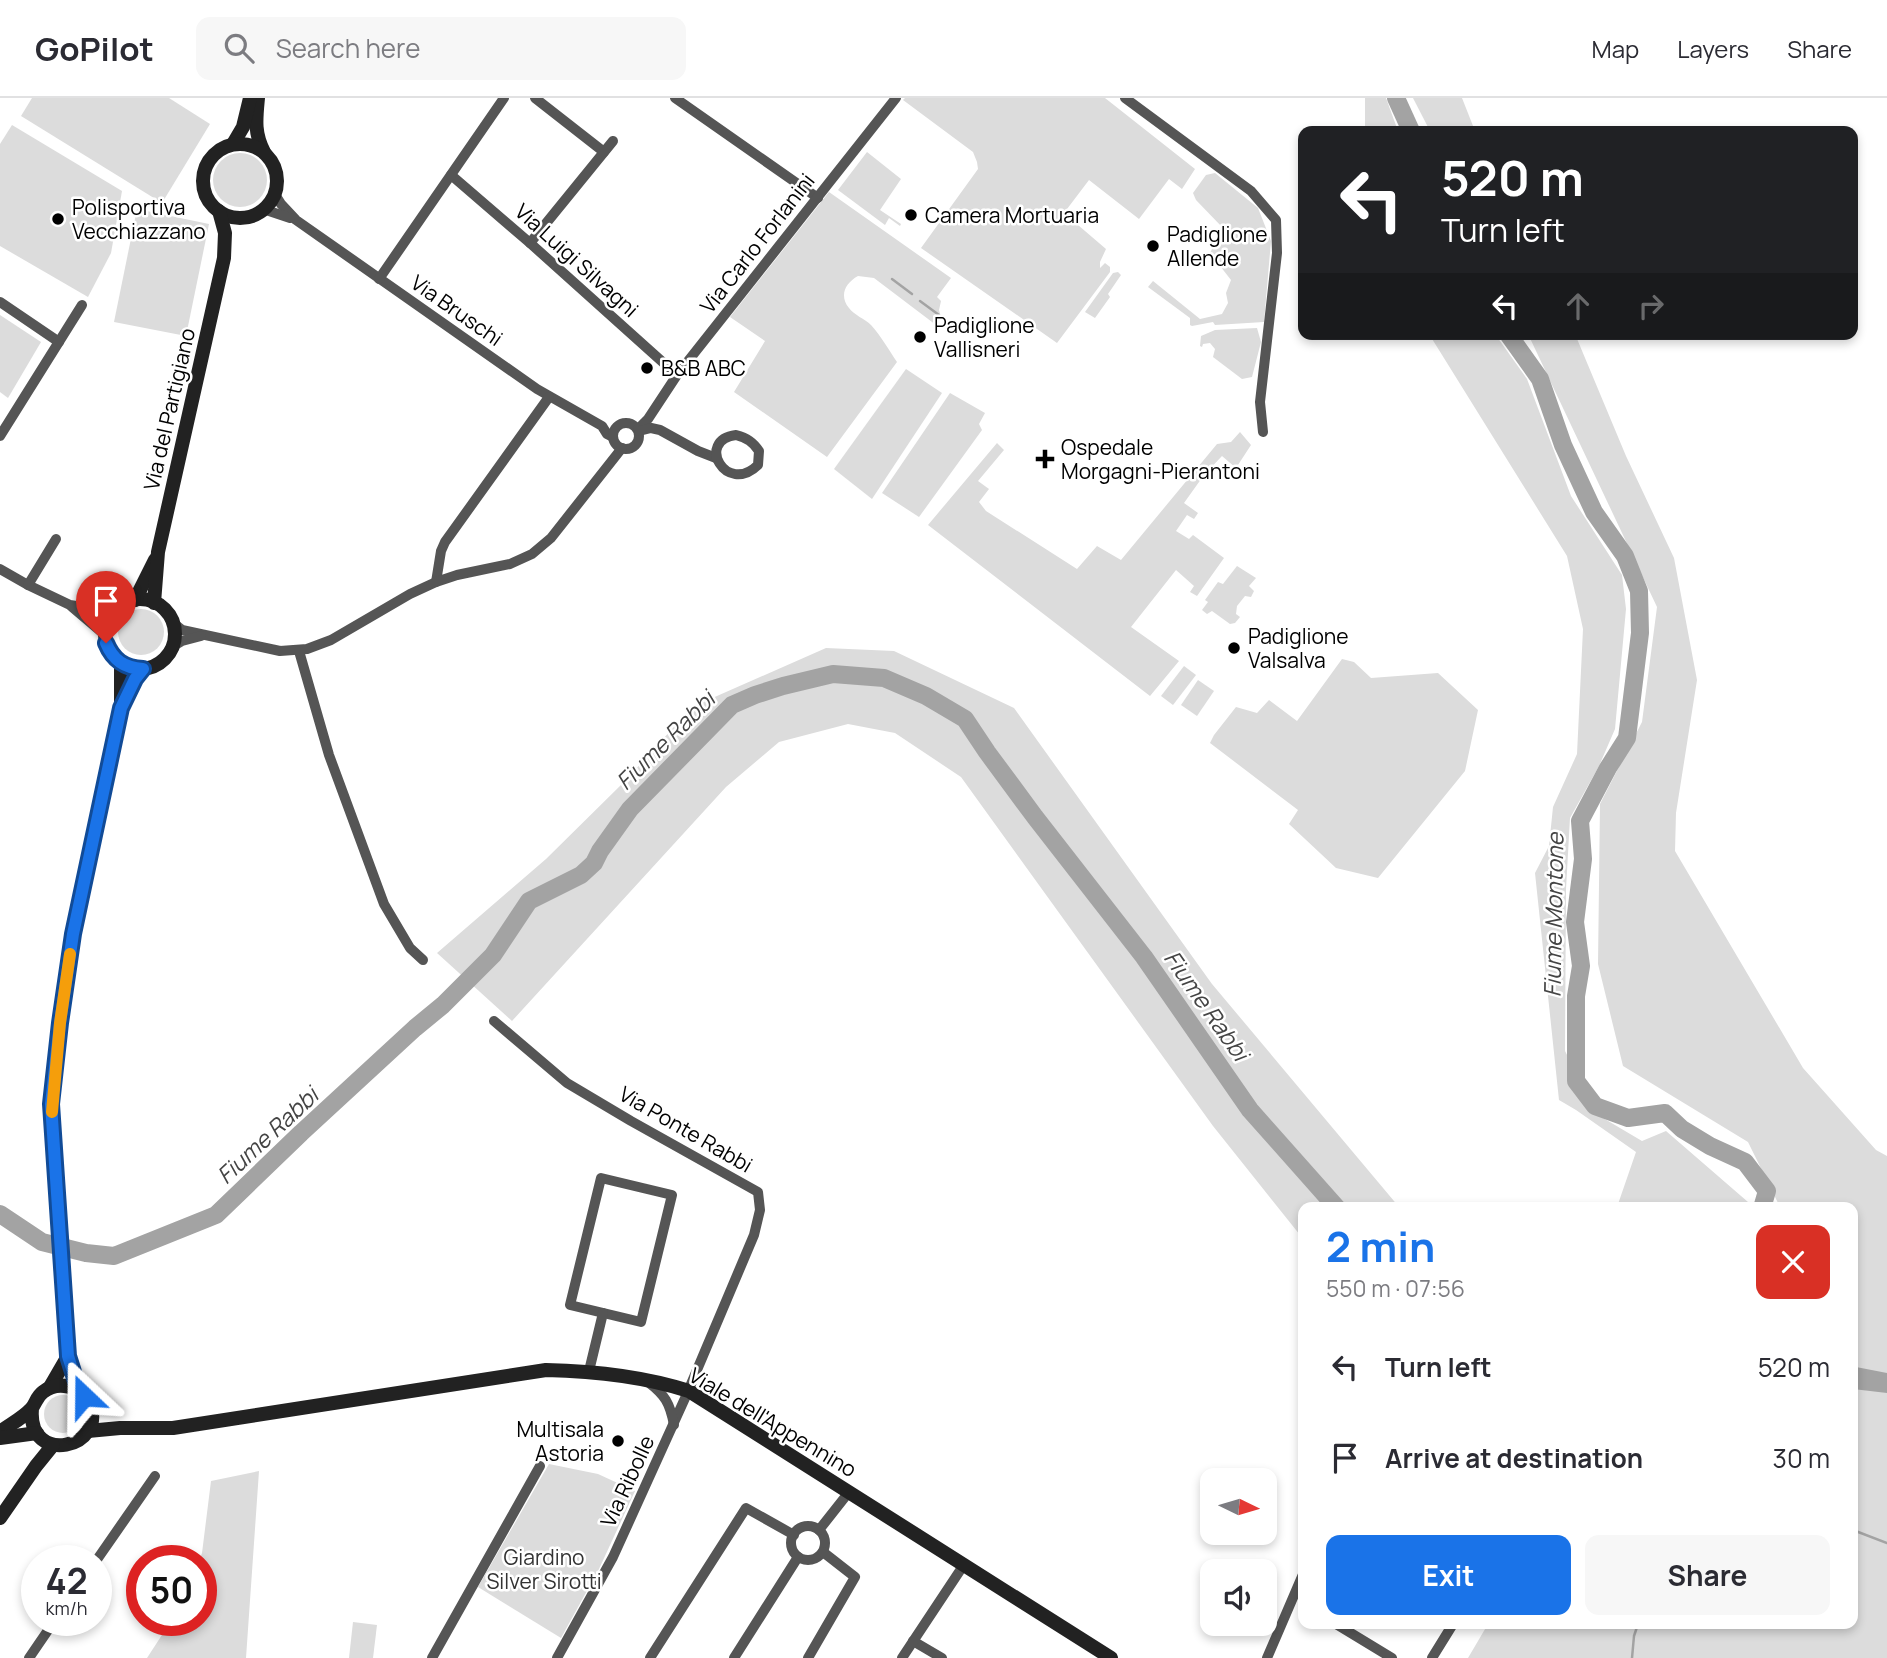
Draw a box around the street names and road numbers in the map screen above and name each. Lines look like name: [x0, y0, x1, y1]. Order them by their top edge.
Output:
street label: Via Carlo Forlanini: [694, 167, 820, 319]
street label: Via Luigi Silvagni: [509, 197, 645, 323]
street label: Via Bruschi: [406, 268, 508, 352]
street label: Via del Partigiano: [137, 325, 201, 493]
street label: Via Ponte Rabbi: [614, 1079, 758, 1179]
street label: Viale dell'Appennino: [684, 1361, 862, 1483]
street label: Via Ribolle: [594, 1431, 660, 1531]

